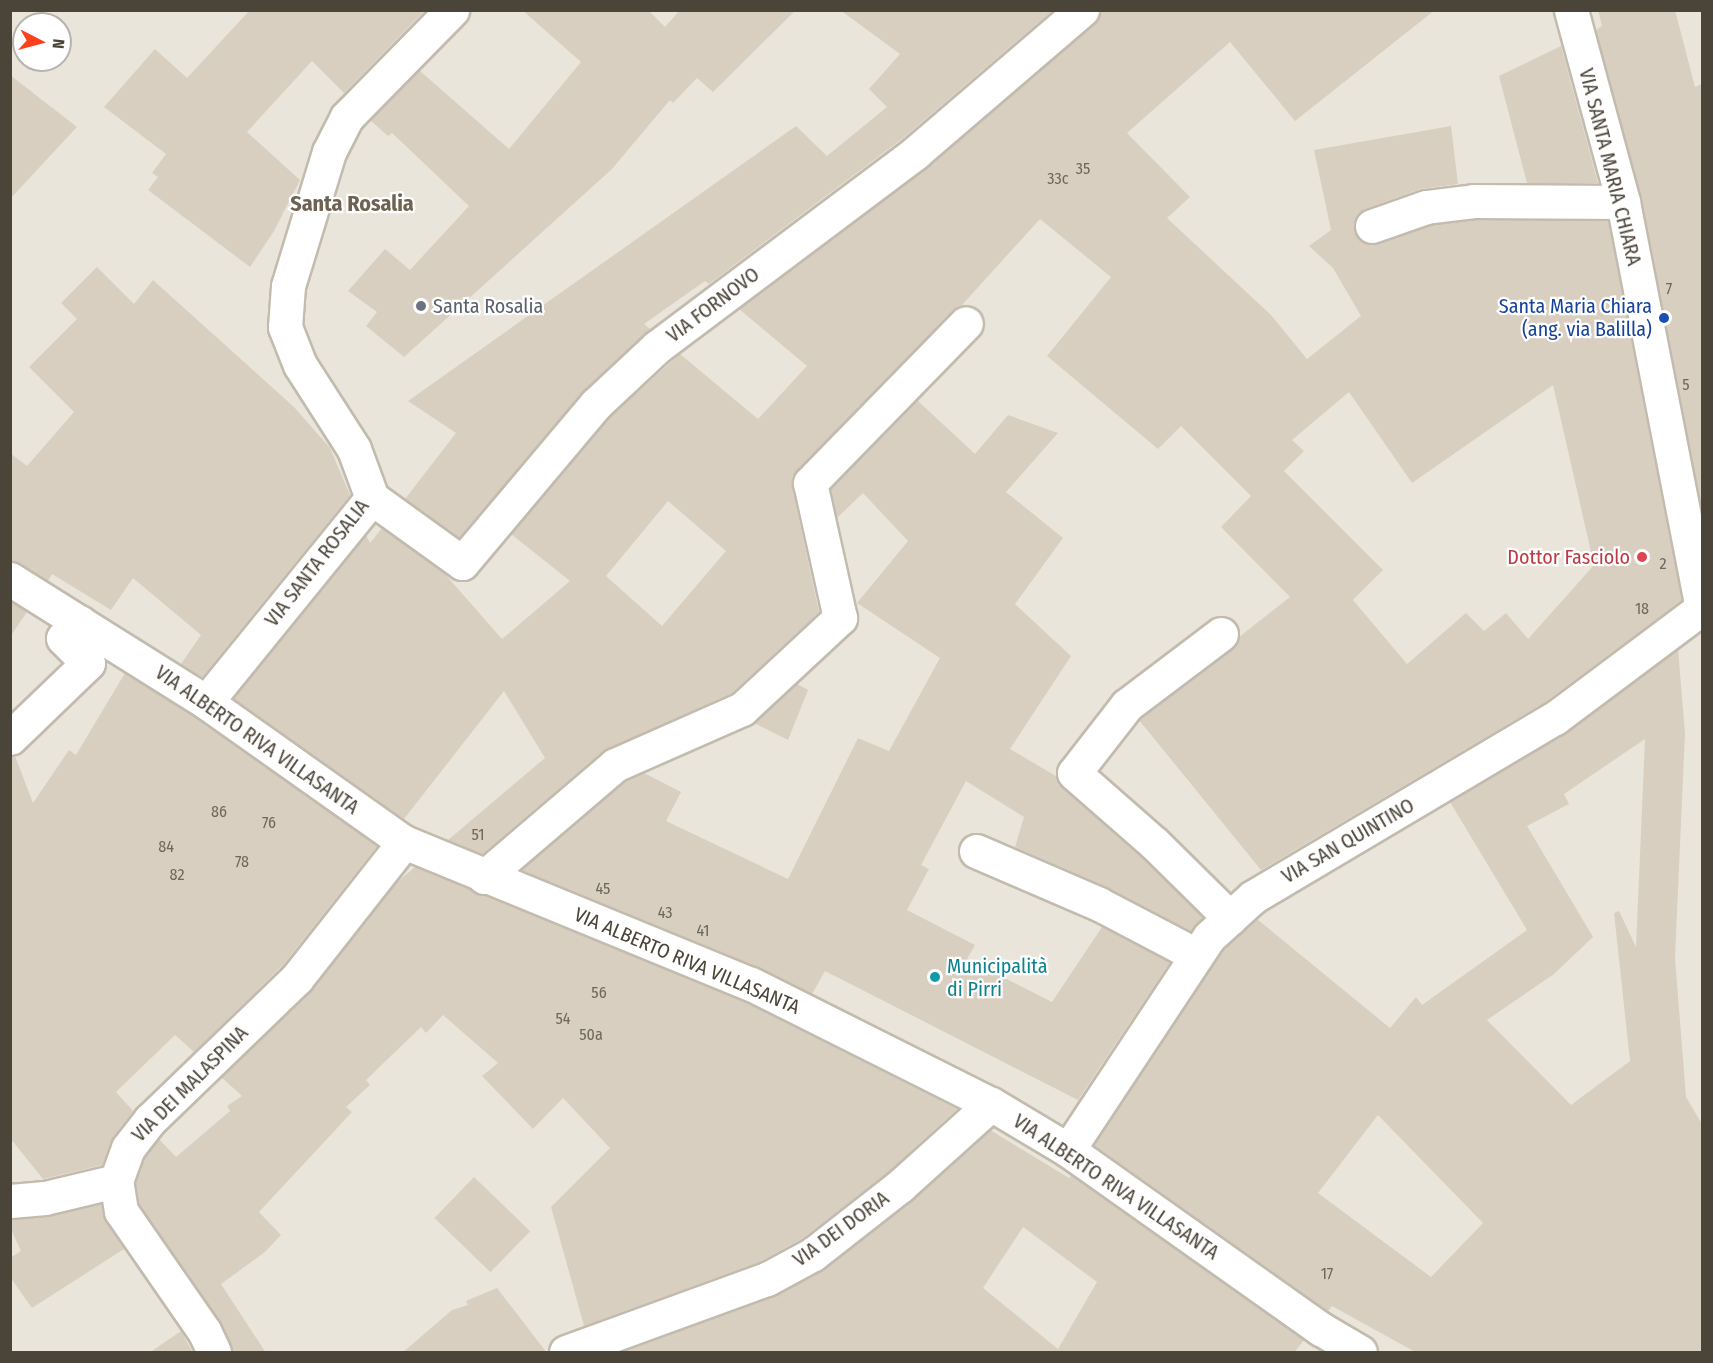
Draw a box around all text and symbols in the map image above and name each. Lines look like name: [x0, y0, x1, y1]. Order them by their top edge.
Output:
north arrow: [12, 12, 72, 72]
text: N: [48, 38, 68, 49]
street label: VIA SANTA MARIA CHIARA: [1574, 66, 1646, 268]
house number: 35: [1076, 159, 1090, 179]
house number: 33c: [1047, 169, 1069, 189]
district label: Santa Rosalia: [290, 191, 414, 217]
street label: VIA FORNOVO: [662, 262, 764, 348]
house number: 7: [1666, 279, 1672, 299]
place label: Santa Rosalia: [433, 294, 543, 318]
place label: Santa Maria Chiara (ang. via Balilla): [1499, 294, 1652, 341]
marker: Santa Rosalia: [414, 299, 428, 313]
marker: Santa Maria Chiara (ang. via Balilla): [1657, 311, 1671, 325]
house number: 5: [1682, 375, 1690, 395]
street label: VIA SANTA ROSALIA: [260, 495, 374, 631]
place label: Dottor Fasciolo: [1507, 545, 1630, 569]
marker: Dottor Fasciolo: [1635, 550, 1649, 564]
house number: 2: [1659, 554, 1667, 574]
house number: 18: [1635, 599, 1649, 619]
street label: VIA ALBERTO RIVA VILLASANTA: [151, 661, 363, 819]
street label: VIA SAN QUINTINO: [1278, 793, 1418, 889]
house number: 86: [211, 802, 227, 822]
house number: 76: [262, 813, 276, 833]
house number: 51: [472, 825, 484, 845]
house number: 84: [158, 837, 174, 857]
house number: 78: [235, 852, 249, 872]
house number: 82: [170, 865, 184, 885]
house number: 45: [596, 879, 610, 899]
street label: VIA ALBERTO RIVA VILLASANTA: [571, 903, 803, 1019]
house number: 43: [658, 903, 672, 923]
house number: 41: [696, 921, 710, 941]
place label: Municipalità di Pirri: [947, 954, 1047, 1001]
marker: Municipalità di Pirri: [928, 970, 942, 984]
house number: 56: [591, 983, 607, 1003]
house number: 54: [555, 1009, 571, 1029]
street label: VIA DEI MALASPINA: [127, 1021, 253, 1147]
house number: 50a: [579, 1025, 603, 1045]
street label: VIA ALBERTO RIVA VILLASANTA: [1009, 1109, 1223, 1265]
street label: VIA DEI DORIA: [788, 1186, 894, 1272]
house number: 17: [1321, 1264, 1333, 1284]

